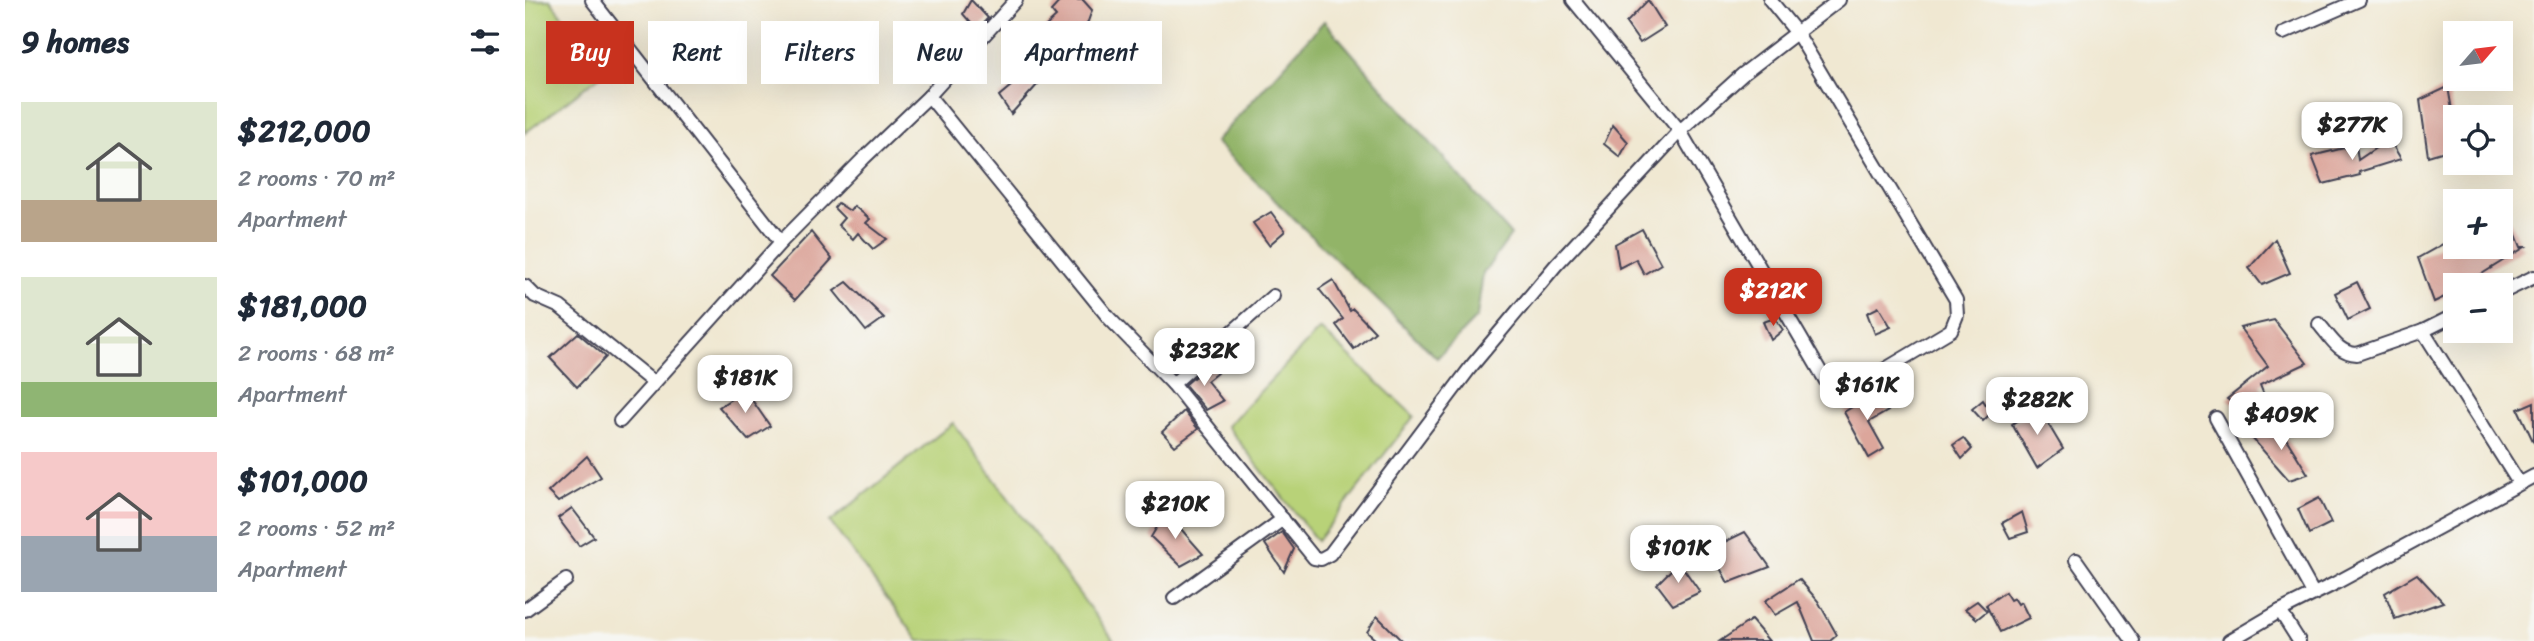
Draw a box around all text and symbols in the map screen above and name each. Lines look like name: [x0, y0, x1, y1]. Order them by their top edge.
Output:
text: 9 homes: [21, 15, 129, 69]
chip: Buy: [546, 21, 634, 84]
chip: Rent: [648, 21, 747, 84]
chip: Filters: [761, 21, 879, 84]
chip: New: [893, 21, 987, 84]
chip: Apartment: [1001, 21, 1162, 84]
north arrow: [2443, 21, 2513, 91]
map controls: [2443, 21, 2513, 343]
icon: filters: [466, 23, 504, 61]
pin: $277K: [2303, 102, 2401, 162]
text: $212,000: [238, 104, 371, 158]
text: $277K: [2318, 104, 2387, 145]
button: locate: [2443, 105, 2513, 175]
icon: home: [77, 130, 161, 214]
text: 2 rooms · 70 m²: [238, 158, 396, 199]
button: +: [2443, 189, 2513, 259]
text: Apartment: [238, 199, 347, 240]
pin: $212K: [1724, 268, 1822, 328]
text: $212K: [1740, 270, 1806, 311]
button: −: [2443, 273, 2513, 343]
text: $181,000: [238, 279, 367, 333]
icon: home: [77, 305, 161, 389]
pin: $232K: [1155, 328, 1253, 388]
text: $232K: [1170, 330, 1238, 371]
text: 2 rooms · 68 m²: [238, 333, 395, 374]
pin: $181K: [696, 356, 794, 415]
text: $181K: [713, 357, 777, 398]
pin: $161K: [1818, 362, 1916, 422]
text: $161K: [1836, 364, 1898, 405]
text: Apartment: [238, 374, 347, 415]
pin: $282K: [1988, 378, 2086, 437]
text: $282K: [2002, 379, 2072, 420]
pin: $409K: [2232, 392, 2330, 452]
text: $409K: [2245, 394, 2317, 435]
text: $101,000: [238, 454, 368, 508]
icon: home: [77, 480, 161, 564]
pin: $210K: [1126, 482, 1224, 541]
text: $210K: [1141, 483, 1209, 524]
text: 2 rooms · 52 m²: [238, 508, 395, 549]
pin: $101K: [1629, 526, 1727, 585]
text: $101K: [1646, 527, 1710, 568]
text: Apartment: [238, 549, 347, 590]

